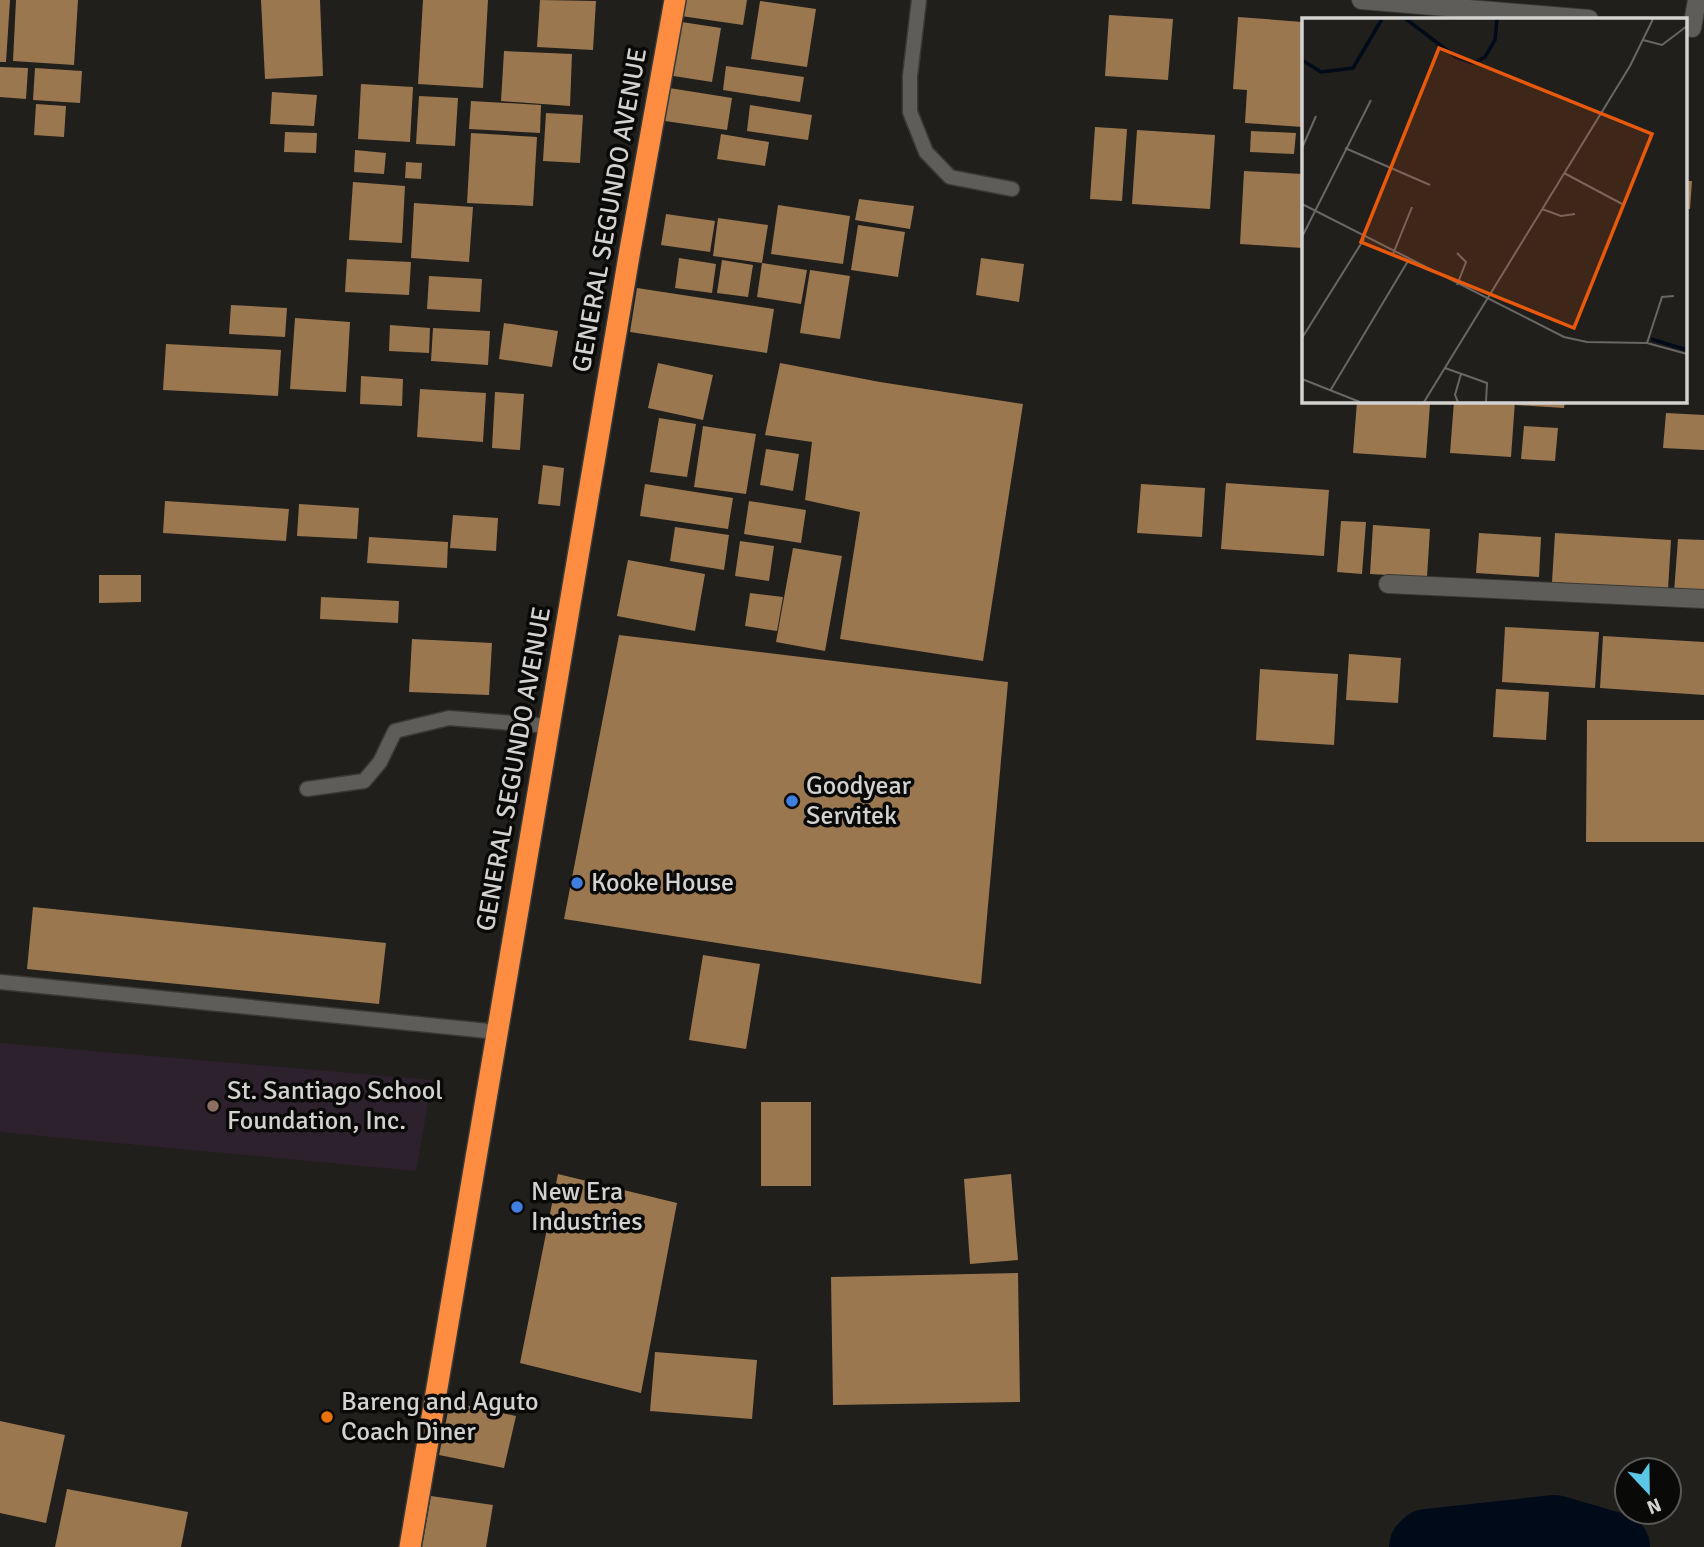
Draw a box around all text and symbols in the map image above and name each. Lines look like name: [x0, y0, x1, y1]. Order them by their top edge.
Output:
inset map: [1302, 18, 1686, 402]
street label: GENERAL SEGUNDO AVENUE: [566, 45, 654, 375]
street label: GENERAL SEGUNDO AVENUE: [470, 604, 558, 934]
place label: Goodyear Servitek: [806, 770, 912, 832]
marker: Goodyear Servitek: [784, 793, 800, 809]
place label: Kooke House: [591, 867, 734, 899]
marker: Kooke House: [569, 875, 585, 891]
place label: St. Santiago School Foundation, Inc.: [227, 1075, 443, 1137]
marker: St. Santiago School Foundation, Inc.: [205, 1098, 221, 1114]
place label: New Era Industries: [531, 1176, 643, 1238]
marker: New Era Industries: [509, 1199, 525, 1215]
place label: Bareng and Aguto Coach Diner: [341, 1386, 539, 1448]
marker: Bareng and Aguto Coach Diner: [319, 1409, 335, 1425]
north arrow: [1613, 1456, 1683, 1526]
text: N: [1643, 1492, 1665, 1519]

